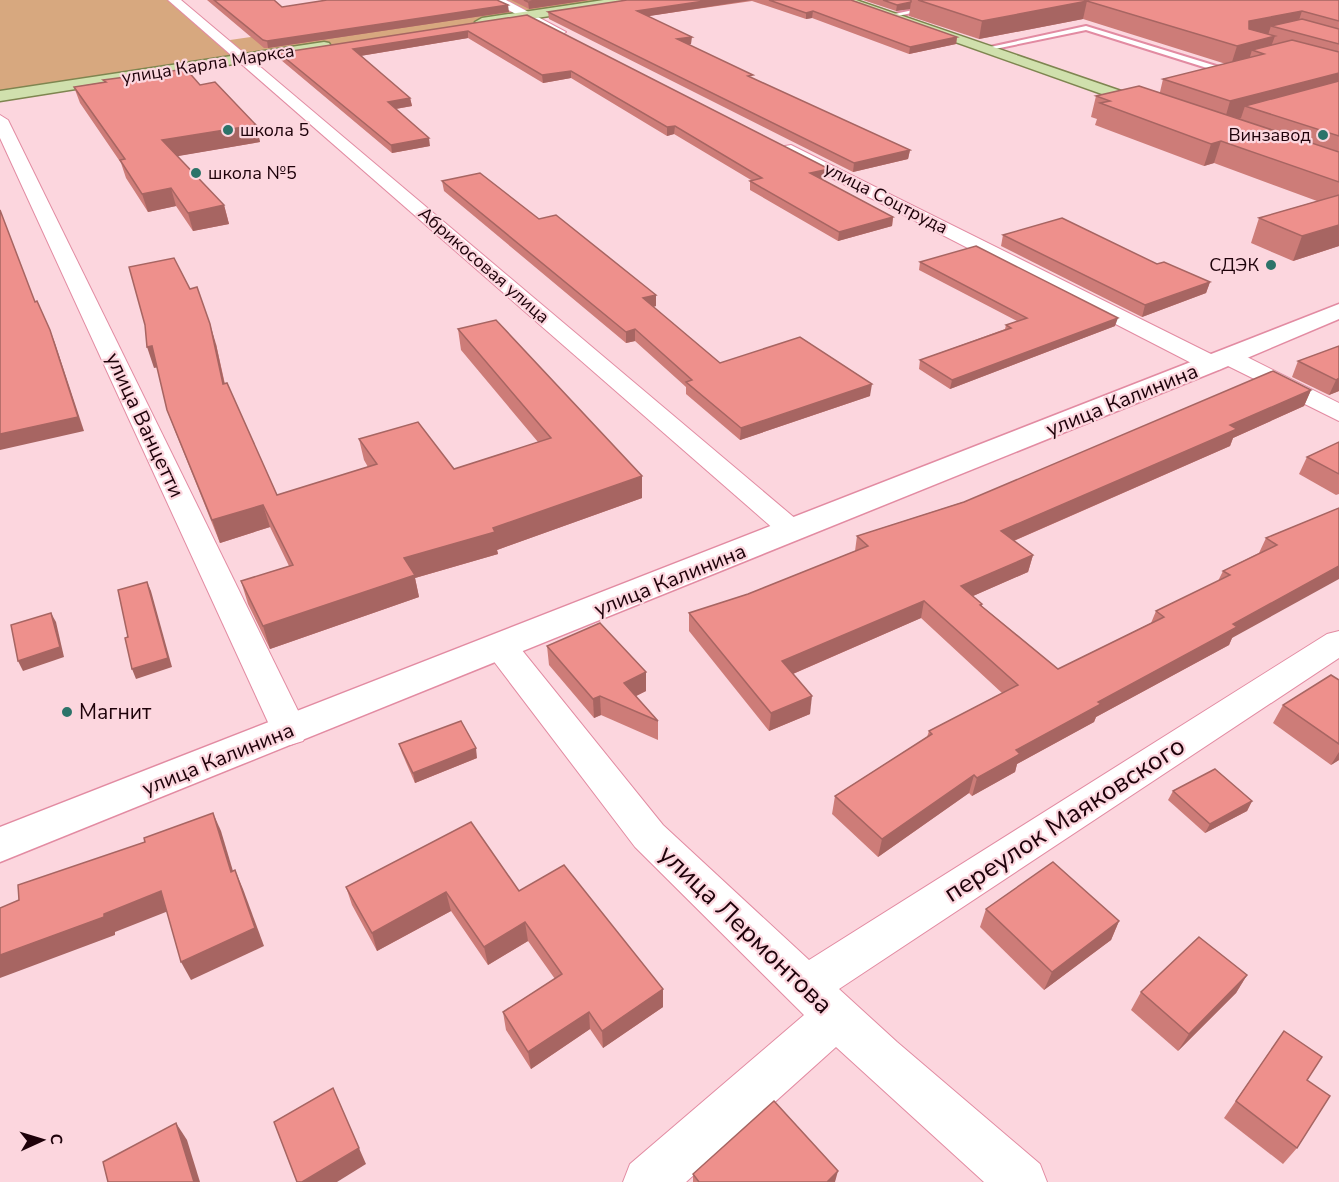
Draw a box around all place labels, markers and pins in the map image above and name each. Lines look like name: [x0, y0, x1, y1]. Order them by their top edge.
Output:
place label: школа 5: [240, 118, 309, 142]
marker: школа 5: [221, 123, 235, 137]
place label: Винзавод: [1228, 123, 1311, 147]
marker: Винзавод: [1316, 128, 1330, 142]
place label: школа №5: [208, 161, 297, 185]
marker: школа №5: [189, 166, 203, 180]
place label: СДЭК: [1209, 253, 1259, 277]
marker: СДЭК: [1264, 258, 1278, 272]
place label: Магнит: [79, 698, 152, 726]
marker: Магнит: [60, 705, 74, 719]

